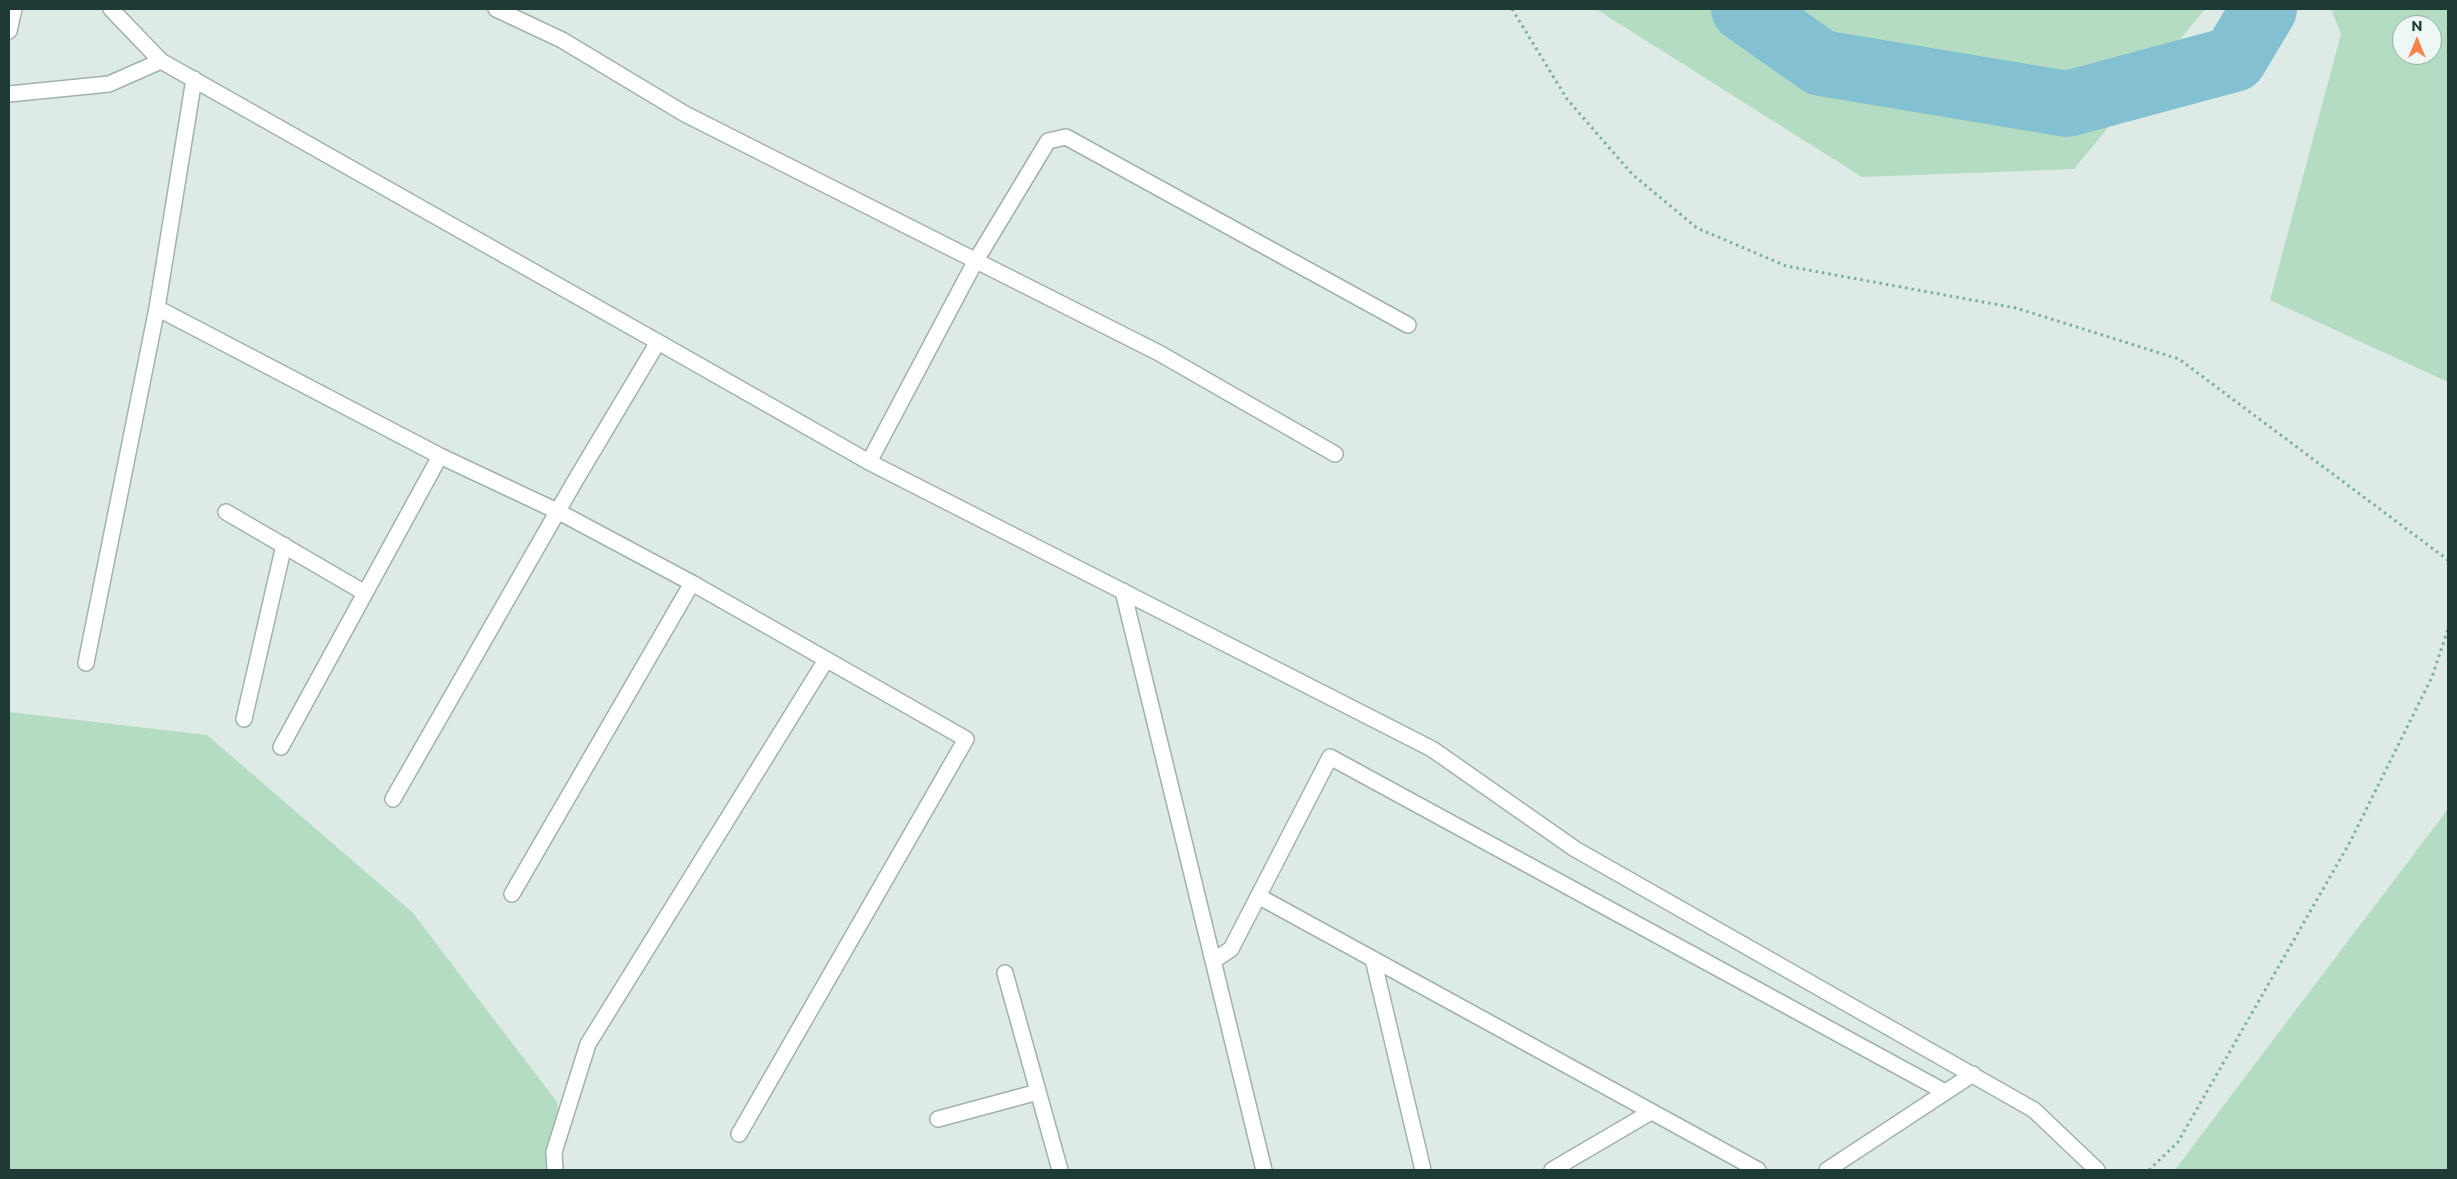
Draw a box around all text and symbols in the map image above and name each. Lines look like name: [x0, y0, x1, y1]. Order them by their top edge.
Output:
north arrow: [2392, 15, 2442, 65]
text: N: [2411, 17, 2423, 35]

